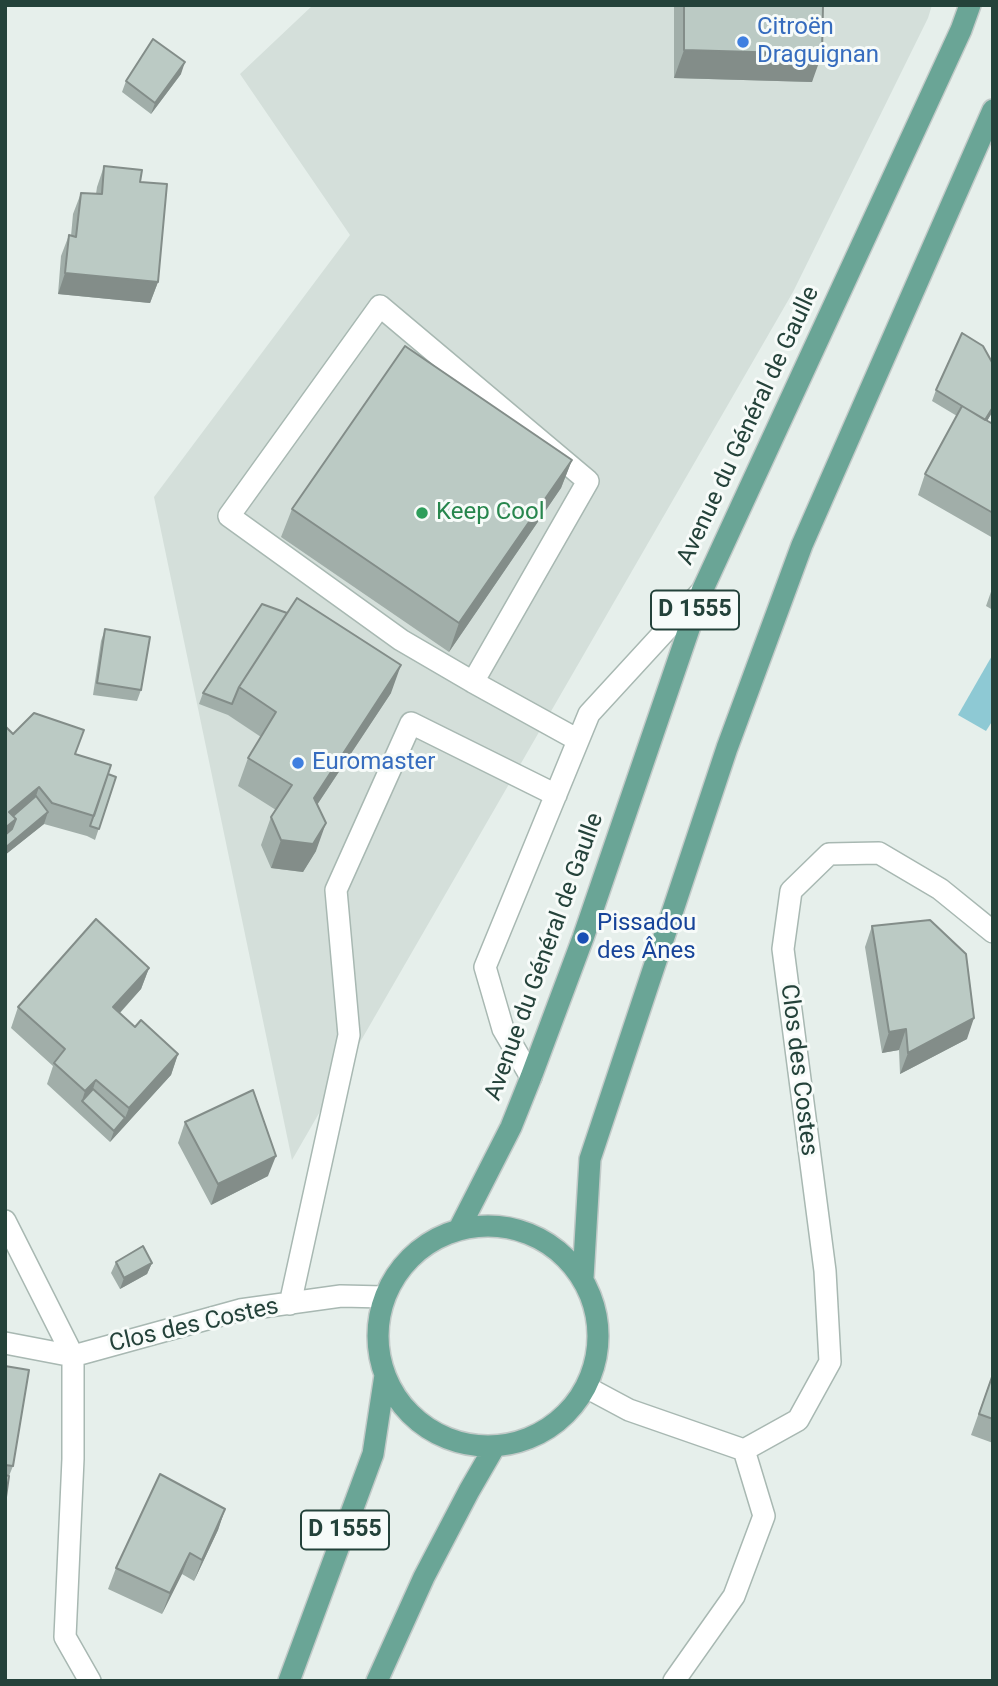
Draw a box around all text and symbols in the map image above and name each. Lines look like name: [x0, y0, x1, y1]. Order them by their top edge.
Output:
place label: Citroën Draguignan: [757, 14, 879, 70]
marker: Citroën Draguignan: [735, 34, 751, 50]
street label: Avenue du Général de Gaulle: [672, 282, 826, 570]
place label: Keep Cool: [436, 499, 544, 527]
marker: Keep Cool: [414, 505, 430, 521]
road number: D 1555: [651, 590, 739, 630]
place label: Euromaster: [312, 749, 435, 777]
marker: Euromaster: [290, 755, 306, 771]
street label: Avenue du Général de Gaulle: [479, 809, 611, 1105]
place label: Pissadou des Ânes: [597, 910, 696, 966]
marker: Pissadou des Ânes: [575, 930, 591, 946]
street label: Clos des Costes: [773, 983, 823, 1157]
street label: Clos des Costes: [107, 1293, 281, 1359]
road number: D 1555: [301, 1511, 389, 1550]

